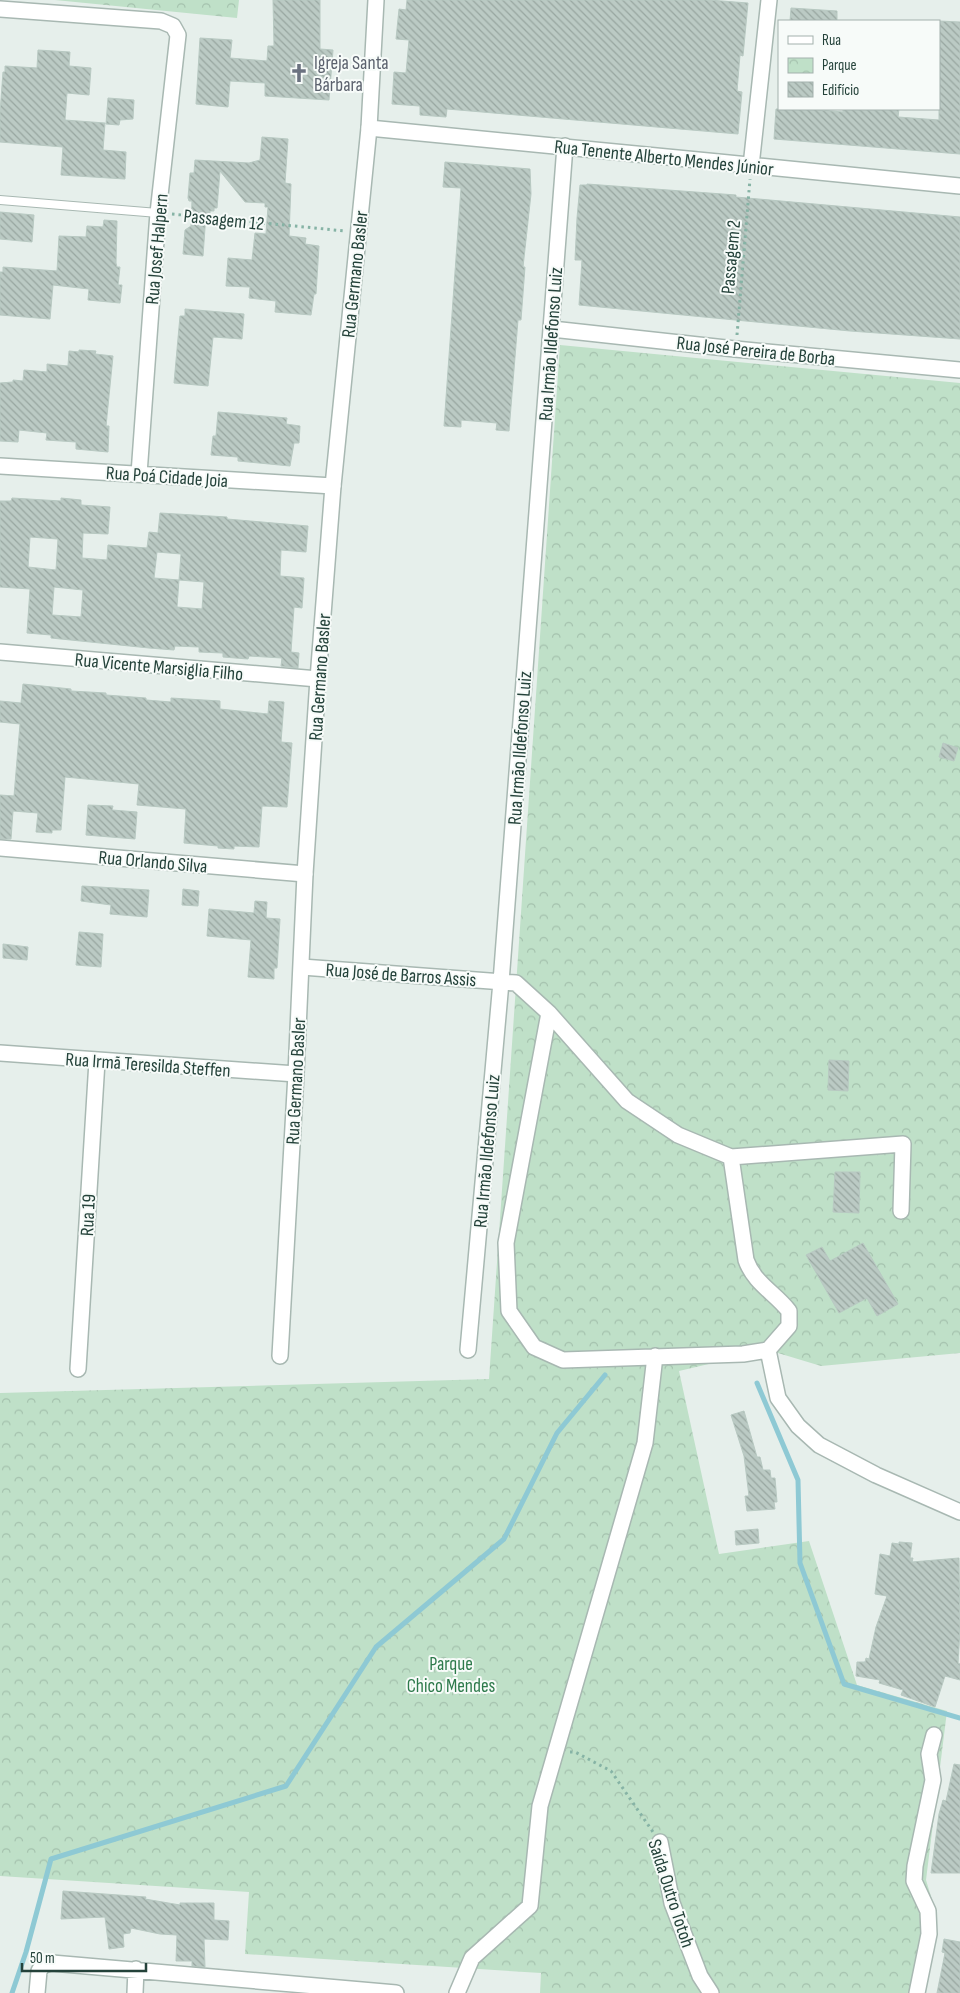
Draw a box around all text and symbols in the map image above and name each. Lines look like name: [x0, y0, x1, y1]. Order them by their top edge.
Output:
legend: [778, 20, 940, 110]
text: Rua: [822, 31, 841, 50]
place label: Igreja Santa Bárbara: [314, 52, 389, 97]
text: Parque: [822, 56, 857, 75]
church icon: Igreja Santa Bárbara: [288, 62, 310, 84]
text: Edifício: [822, 81, 859, 100]
street label: Rua Tenente Alberto Mendes Júnior: [553, 136, 775, 182]
street label: Rua Josef Halpern: [141, 193, 174, 306]
street label: Passagem 12: [182, 205, 265, 236]
street label: Rua Germano Basler: [337, 209, 374, 339]
street label: Passagem 2: [717, 219, 746, 295]
street label: Rua Irmão Ildefonso Luiz: [535, 266, 568, 422]
street label: Rua José Pereira de Borba: [675, 332, 836, 371]
street label: Rua Poá Cidade Joia: [105, 462, 229, 493]
street label: Rua Germano Basler: [305, 612, 336, 742]
street label: Rua Vicente Marsiglia Filho: [74, 649, 244, 686]
street label: Rua Irmão Ildefonso Luiz: [504, 670, 537, 826]
street label: Rua Orlando Silva: [97, 846, 208, 879]
street label: Rua José de Barros Assis: [325, 959, 477, 992]
street label: Rua Germano Basler: [282, 1016, 311, 1145]
street label: Rua Irmã Teresilda Steffen: [64, 1048, 231, 1083]
street label: Rua Irmão Ildefonso Luiz: [469, 1073, 506, 1229]
street label: Rua 19: [76, 1193, 101, 1237]
park label: Parque Chico Mendes: [407, 1653, 496, 1698]
street label: Saída Outro Totoh: [642, 1836, 699, 1950]
scale bar: [22, 1940, 146, 1972]
text: 50 m: [30, 1949, 55, 1968]

